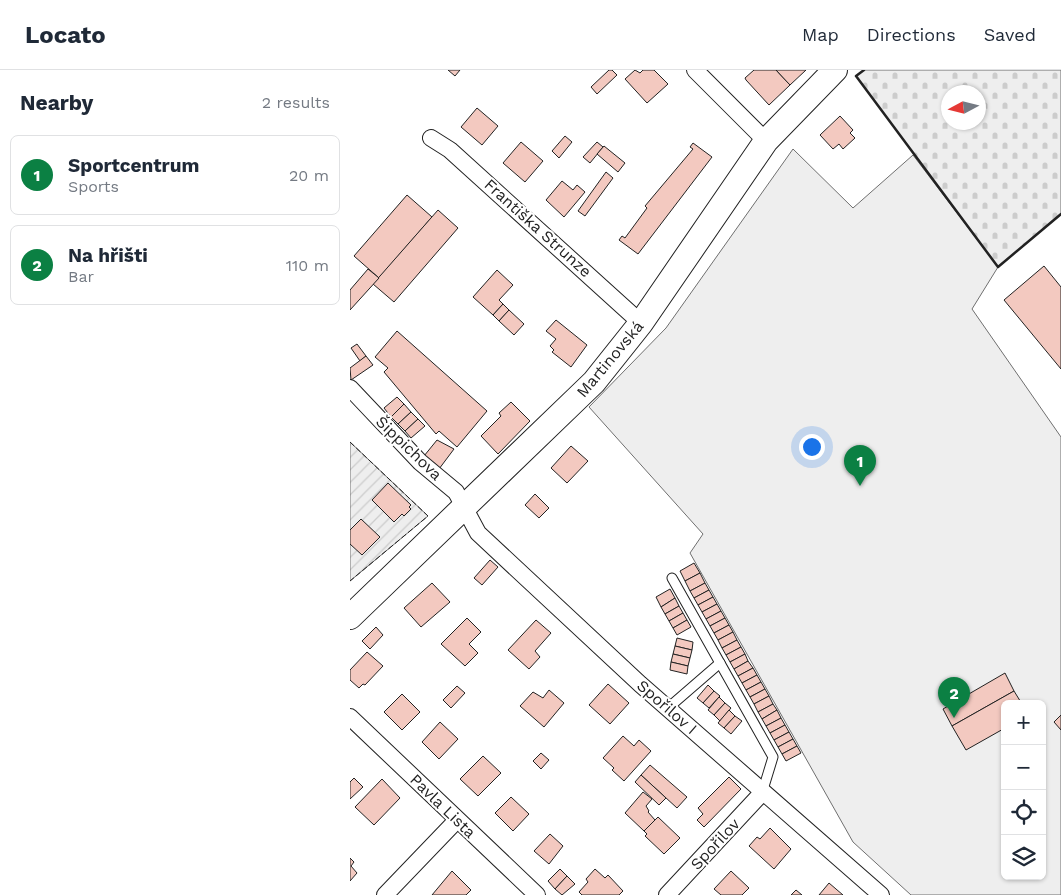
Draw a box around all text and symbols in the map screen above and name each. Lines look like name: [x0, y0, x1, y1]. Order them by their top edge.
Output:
text: Locato: [25, 21, 106, 49]
text: Map: [802, 24, 839, 45]
text: Directions: [867, 24, 956, 45]
text: Saved: [984, 24, 1036, 45]
north arrow: [941, 85, 986, 130]
text: Nearby: [20, 90, 93, 115]
text: 2 results: [262, 93, 330, 112]
text: Sportcentrum: [68, 154, 199, 177]
text: 1: [34, 166, 40, 185]
text: 20 m: [289, 166, 329, 185]
street label: Františka Strunze: [481, 175, 595, 281]
text: Sports: [68, 177, 119, 196]
text: Na hřišti: [68, 244, 148, 267]
text: 2: [32, 256, 42, 275]
text: 110 m: [286, 256, 329, 275]
text: Bar: [68, 267, 94, 286]
street label: Martinovská: [573, 317, 647, 401]
street label: Šippichova: [372, 412, 446, 484]
your location: [799, 434, 825, 460]
pin: 1: [844, 445, 876, 486]
street label: Spořilov I: [633, 676, 701, 738]
pin: 2: [938, 677, 970, 718]
map controls: [1001, 700, 1046, 880]
button: +: [1001, 700, 1046, 745]
button: −: [1001, 745, 1046, 790]
street label: Pavla Lista: [406, 770, 480, 842]
button: locate: [1001, 790, 1046, 835]
street label: Spořilov: [686, 814, 744, 874]
button: layers: [1001, 835, 1046, 880]

